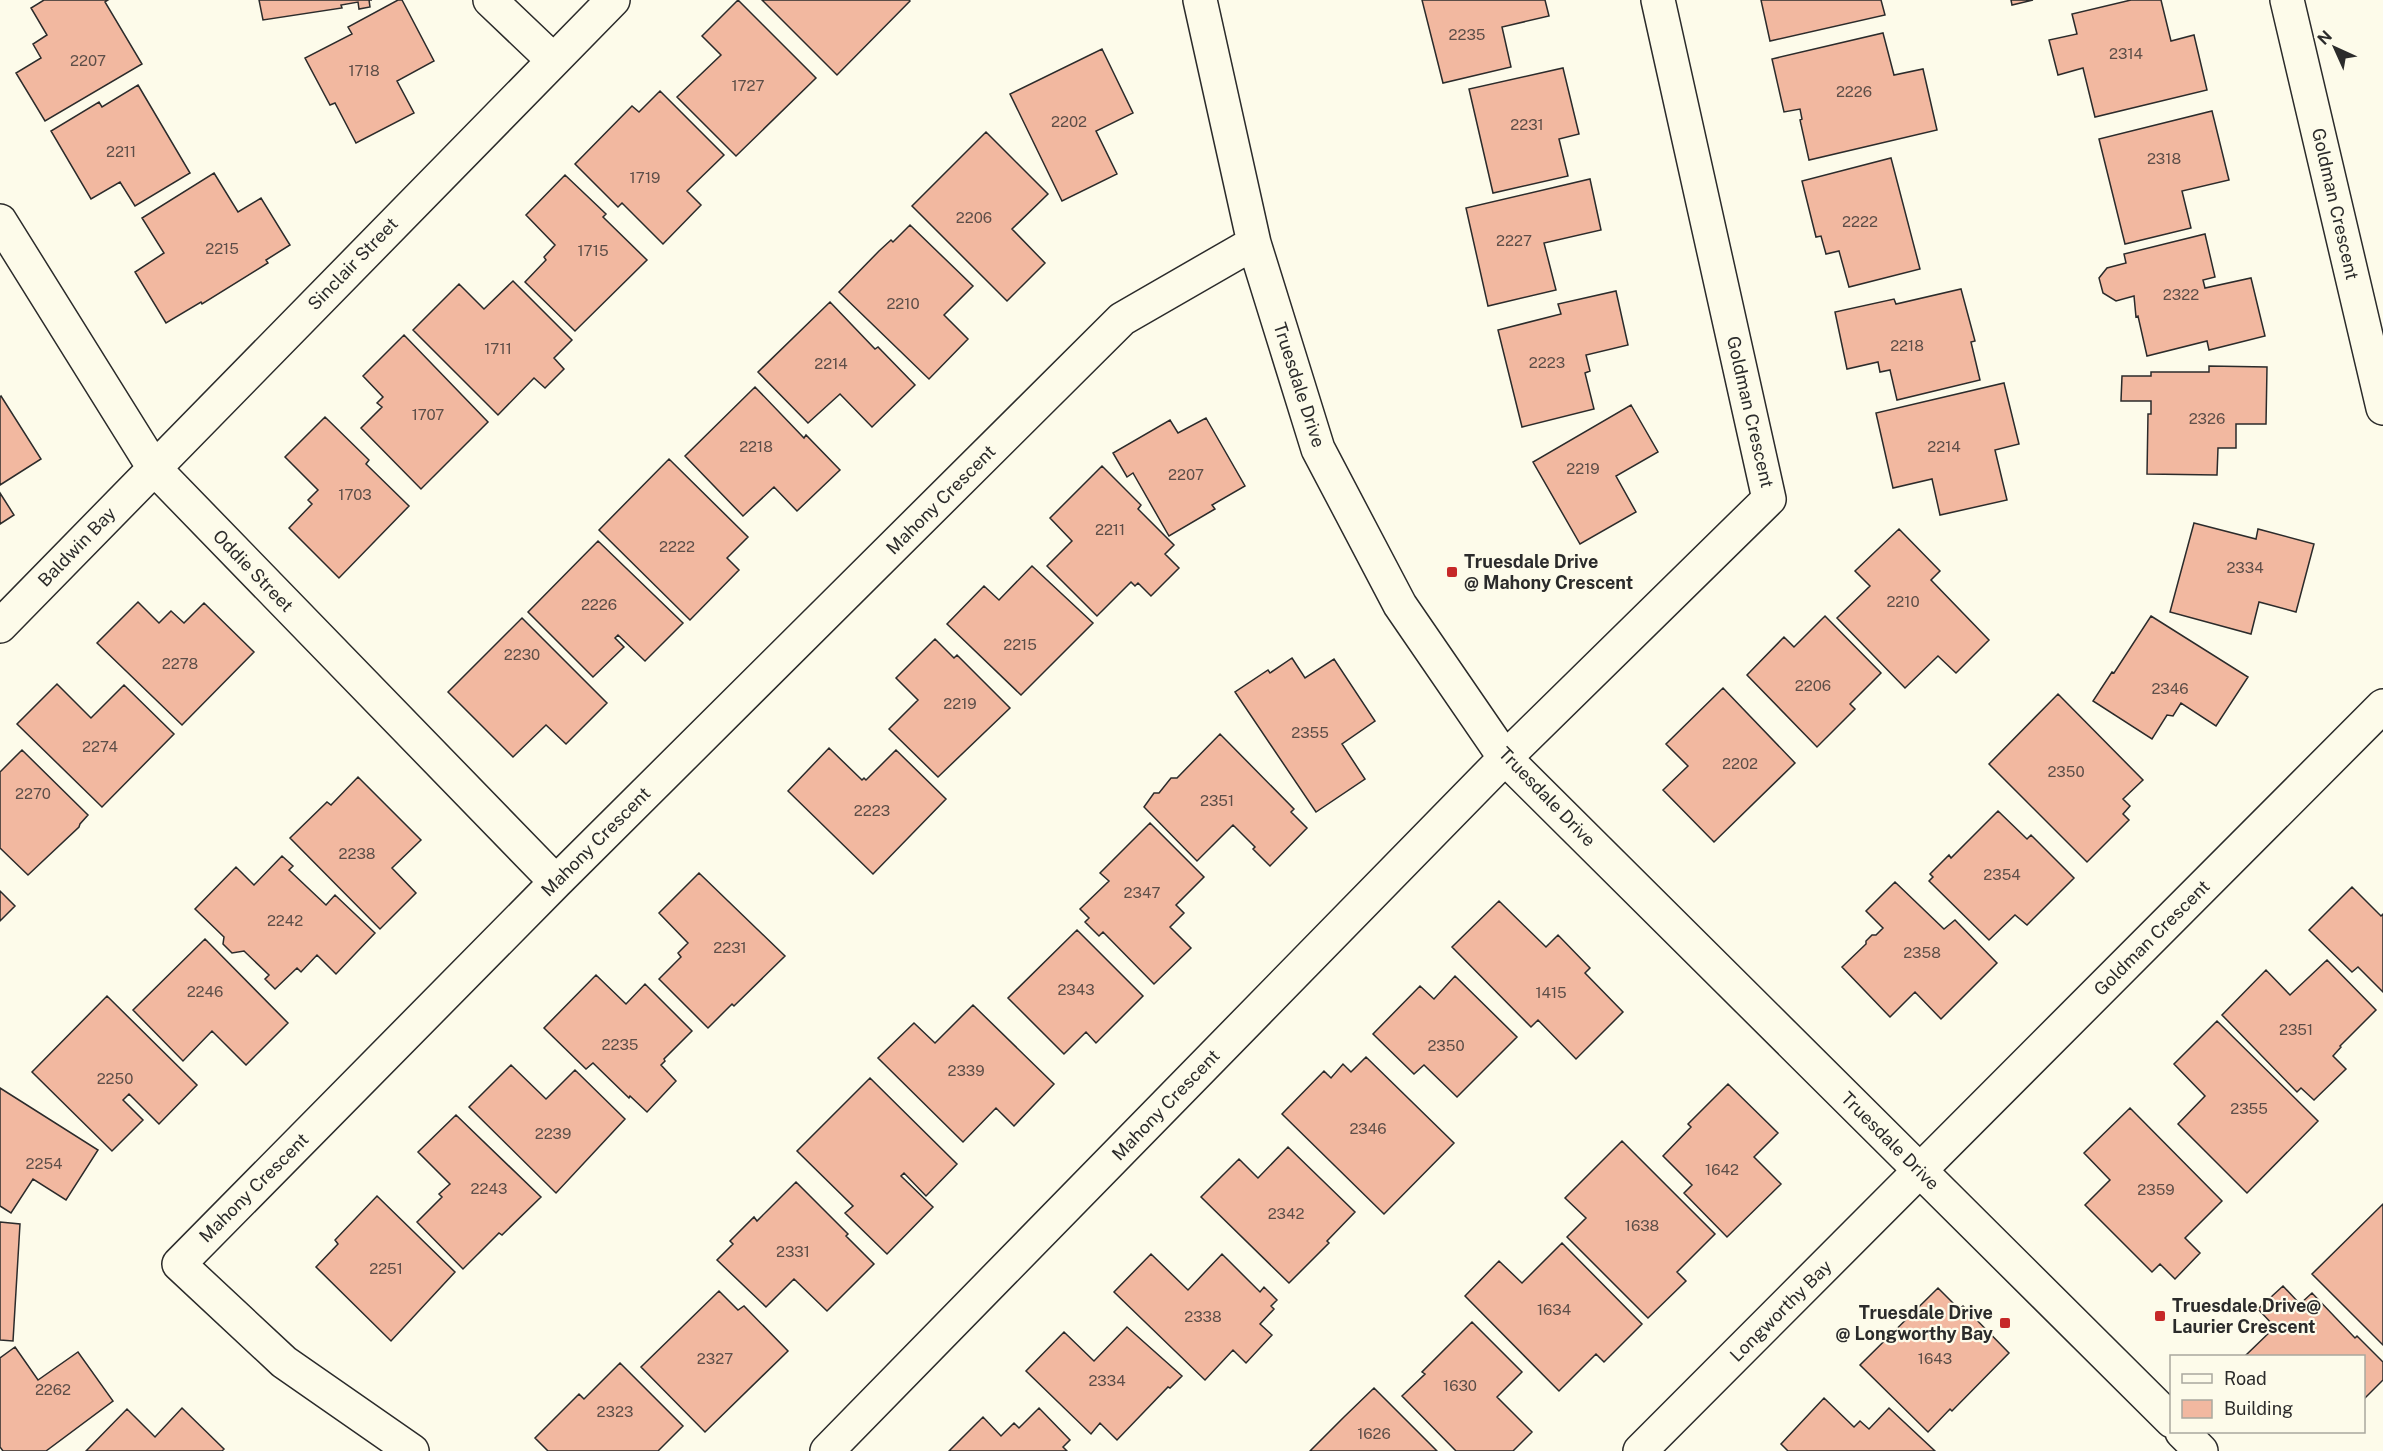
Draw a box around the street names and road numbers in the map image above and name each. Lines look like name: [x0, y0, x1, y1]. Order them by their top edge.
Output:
street label: Goldman Crescent: [2308, 126, 2363, 282]
street label: Sinclair Street: [303, 213, 402, 314]
street label: Truesdale Drive: [1269, 320, 1330, 450]
street label: Goldman Crescent: [1723, 334, 1778, 490]
street label: Mahony Crescent: [882, 441, 1000, 559]
street label: Baldwin Bay: [33, 502, 120, 591]
street label: Oddie Street: [209, 525, 298, 616]
street label: Truesdale Drive: [1495, 743, 1600, 851]
street label: Mahony Crescent: [537, 783, 655, 901]
street label: Goldman Crescent: [2089, 875, 2214, 1000]
street label: Mahony Crescent: [1107, 1045, 1224, 1164]
street label: Truesdale Drive: [1837, 1087, 1944, 1194]
street label: Mahony Crescent: [195, 1129, 313, 1247]
street label: Longworthy Bay: [1725, 1255, 1836, 1366]

